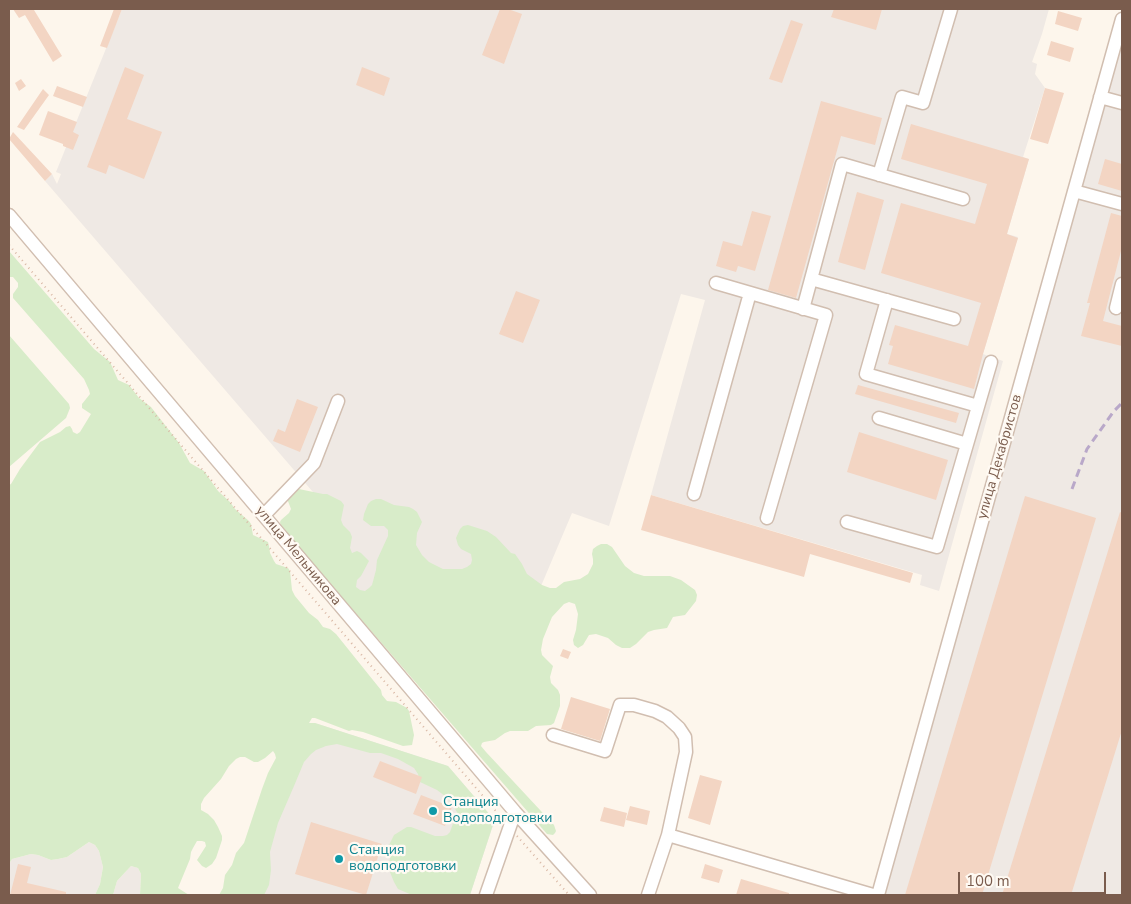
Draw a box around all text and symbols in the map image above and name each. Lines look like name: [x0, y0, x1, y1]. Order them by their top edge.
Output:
street label: улица Декабристов: [974, 393, 1026, 521]
street label: улица Мельникова: [252, 503, 344, 609]
place label: Станция Водоподготовки: [443, 795, 552, 828]
marker: Станция Водоподготовки: [427, 805, 439, 817]
place label: Станция водоподготовки: [349, 843, 457, 876]
marker: Станция водоподготовки: [333, 853, 345, 865]
scale bar: [961, 862, 1108, 894]
text: 100 m: [966, 871, 1010, 891]

